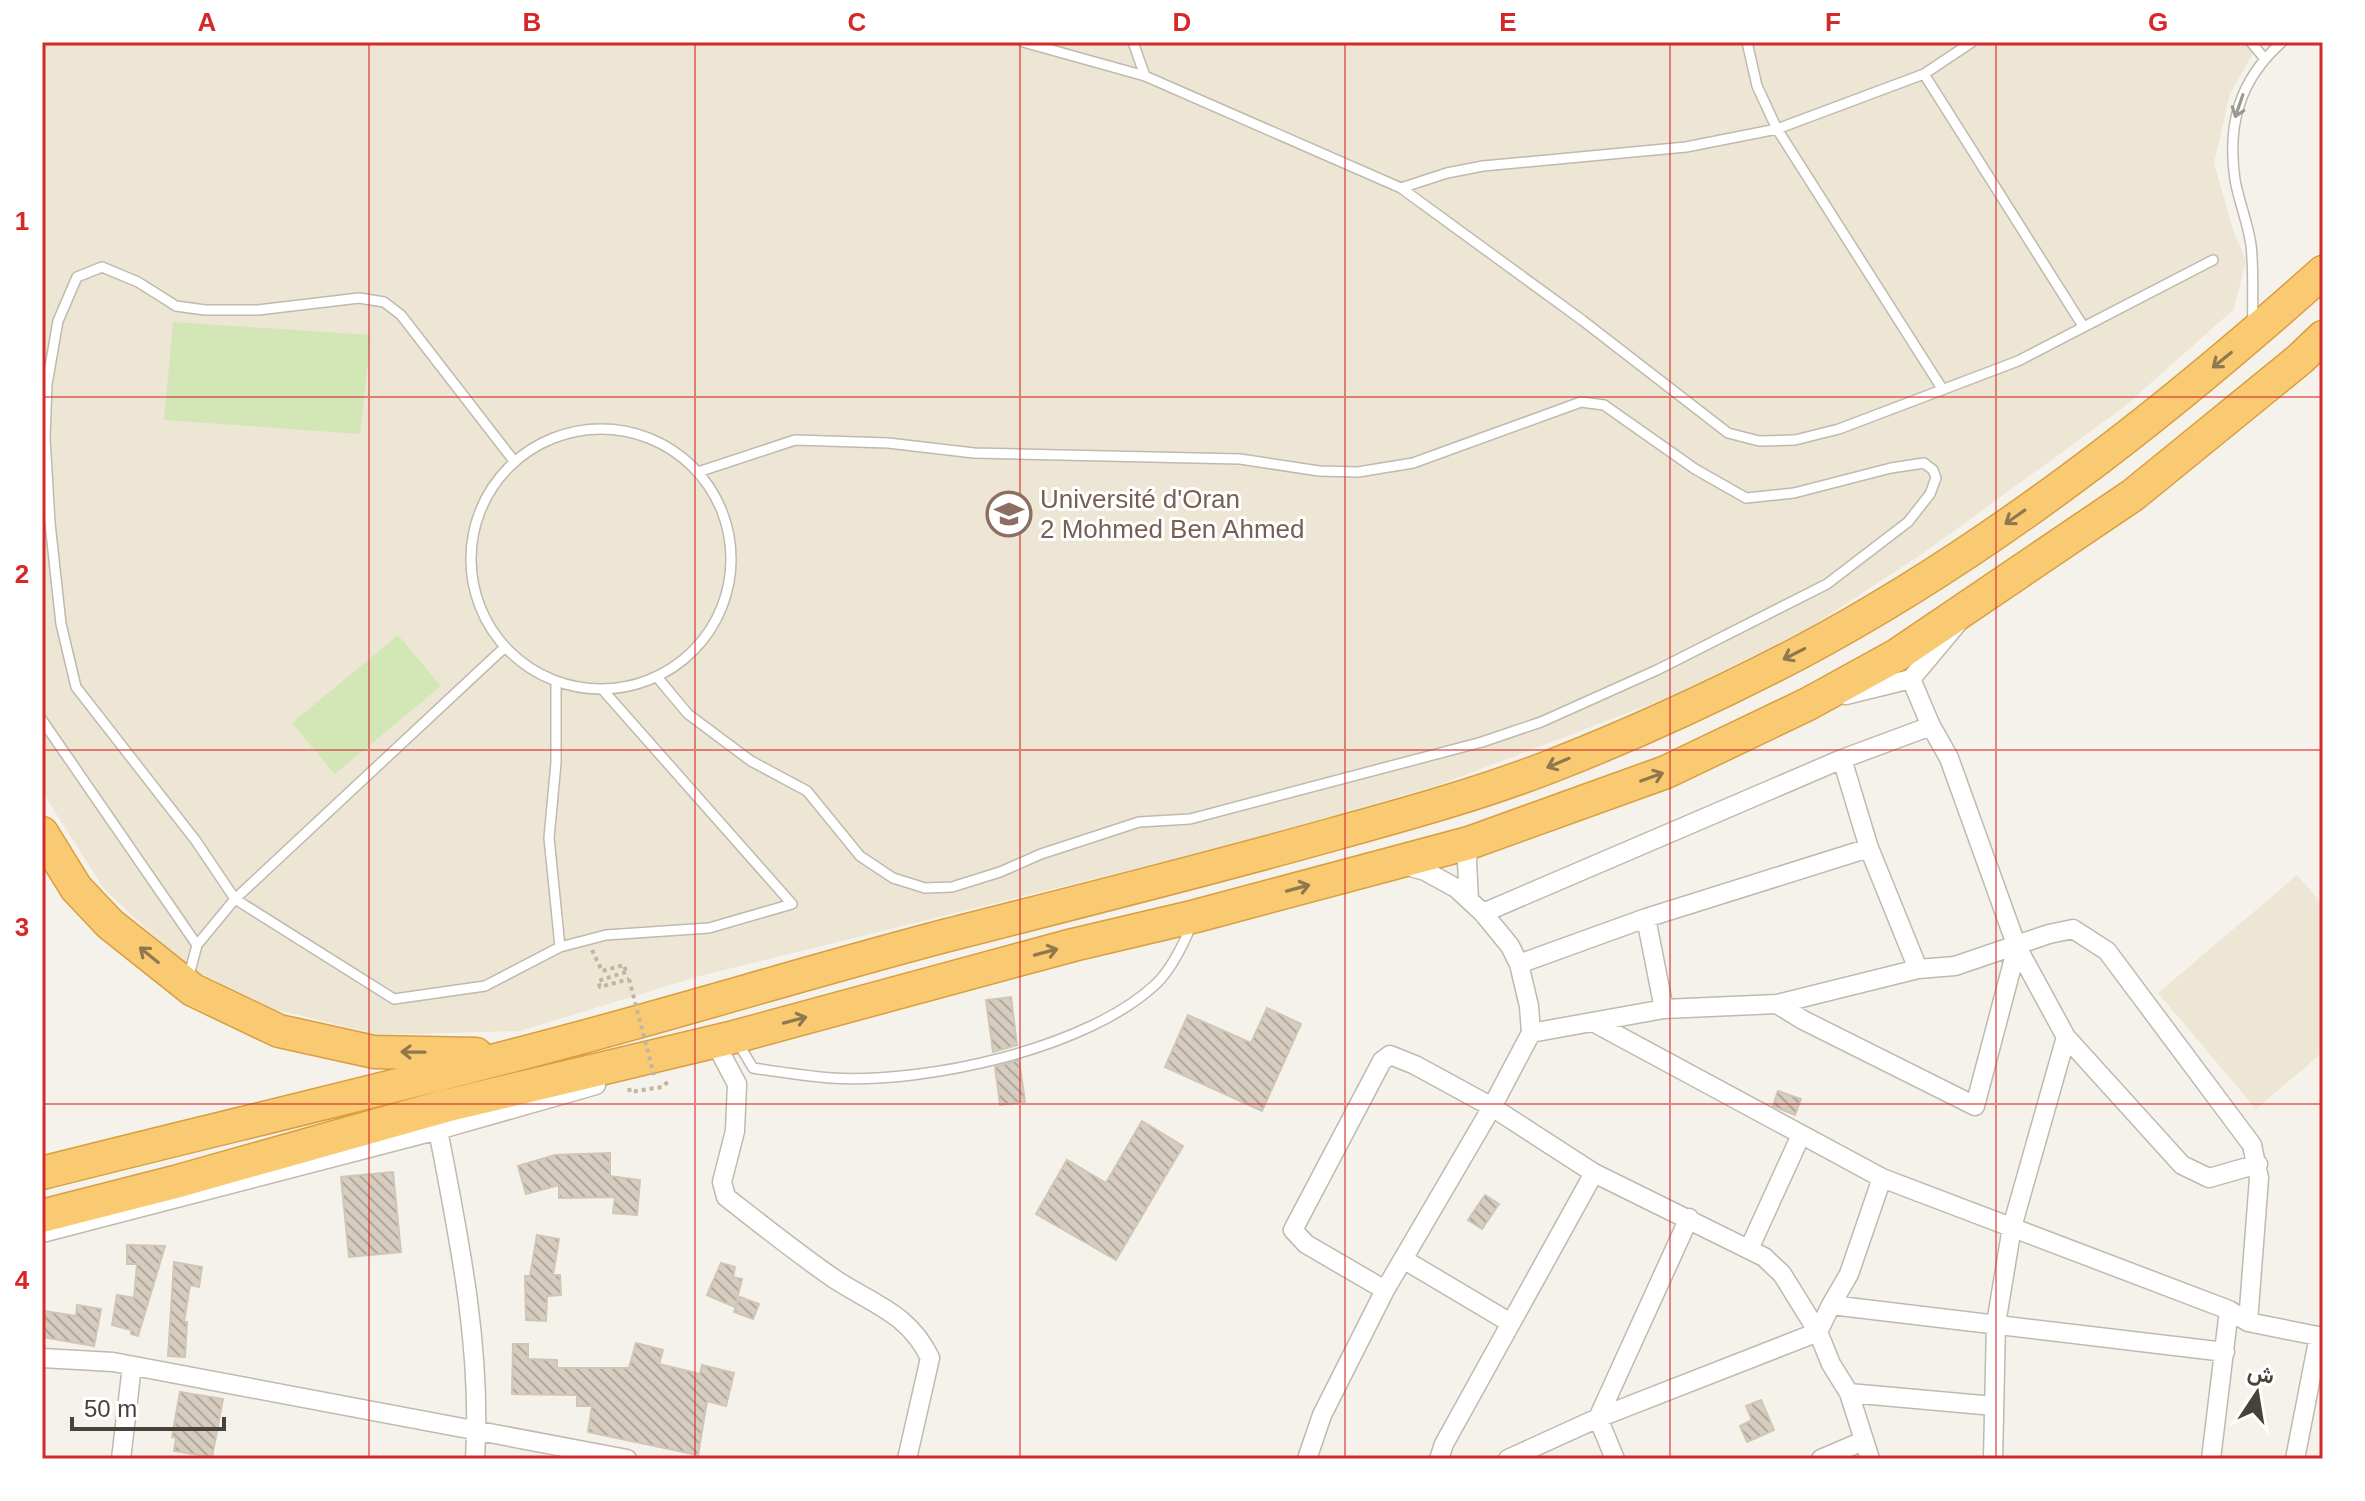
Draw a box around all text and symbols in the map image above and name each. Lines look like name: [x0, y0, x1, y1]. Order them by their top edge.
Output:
text: A: [198, 7, 217, 37]
text: B: [523, 7, 541, 37]
text: C: [848, 7, 867, 37]
text: D: [1173, 7, 1191, 37]
text: E: [1499, 7, 1517, 37]
text: F: [1825, 7, 1841, 37]
text: G: [2148, 7, 2168, 37]
one-way arrow: [2231, 93, 2246, 118]
text: 1: [15, 206, 29, 236]
one-way arrow: [2212, 351, 2233, 368]
place label: Université d'Oran 2 Mohmed Ben Ahmed: [1040, 484, 1305, 544]
school or university icon: Université d'Oran 2 Mohmed Ben Ahmed: [985, 490, 1033, 538]
one-way arrow: [2005, 509, 2027, 525]
text: 2: [15, 559, 29, 589]
one-way arrow: [1783, 647, 1807, 663]
one-way arrow: [1546, 757, 1571, 772]
one-way arrow: [1640, 769, 1664, 783]
one-way arrow: [1284, 880, 1310, 895]
text: 3: [15, 912, 29, 942]
one-way arrow: [1032, 944, 1058, 959]
one-way arrow: [139, 946, 160, 964]
one-way arrow: [782, 1012, 807, 1027]
one-way arrow: [400, 1045, 427, 1060]
text: 4: [15, 1265, 30, 1295]
north arrow: [2217, 1353, 2297, 1433]
text: ش: [2245, 1359, 2277, 1390]
scale bar: [72, 1381, 224, 1431]
text: 50 m: [84, 1395, 137, 1422]

